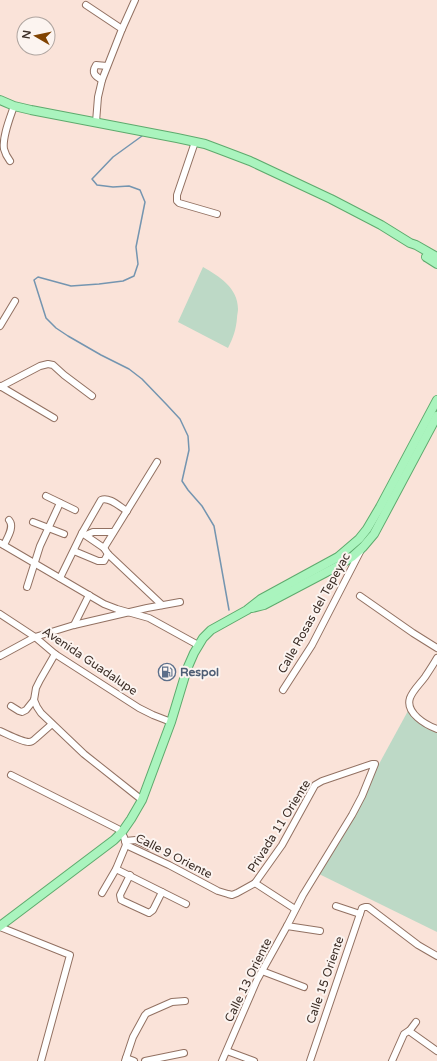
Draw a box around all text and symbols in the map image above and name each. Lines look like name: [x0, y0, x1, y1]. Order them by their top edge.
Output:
north arrow: [16, 16, 56, 56]
text: N: [20, 29, 34, 40]
street label: Calle Rosas del Tepeyac: [275, 550, 353, 676]
street label: Avenida Guadalupe: [40, 624, 140, 698]
fuel station icon: Respol: [157, 662, 177, 682]
place label: Respol: [180, 665, 219, 680]
street label: Privada 11 Oriente: [245, 777, 313, 875]
street label: Calle 9 Oriente: [133, 831, 215, 881]
street label: Calle 15 Oriente: [303, 934, 347, 1026]
street label: Calle 13 Oriente: [222, 936, 274, 1024]

